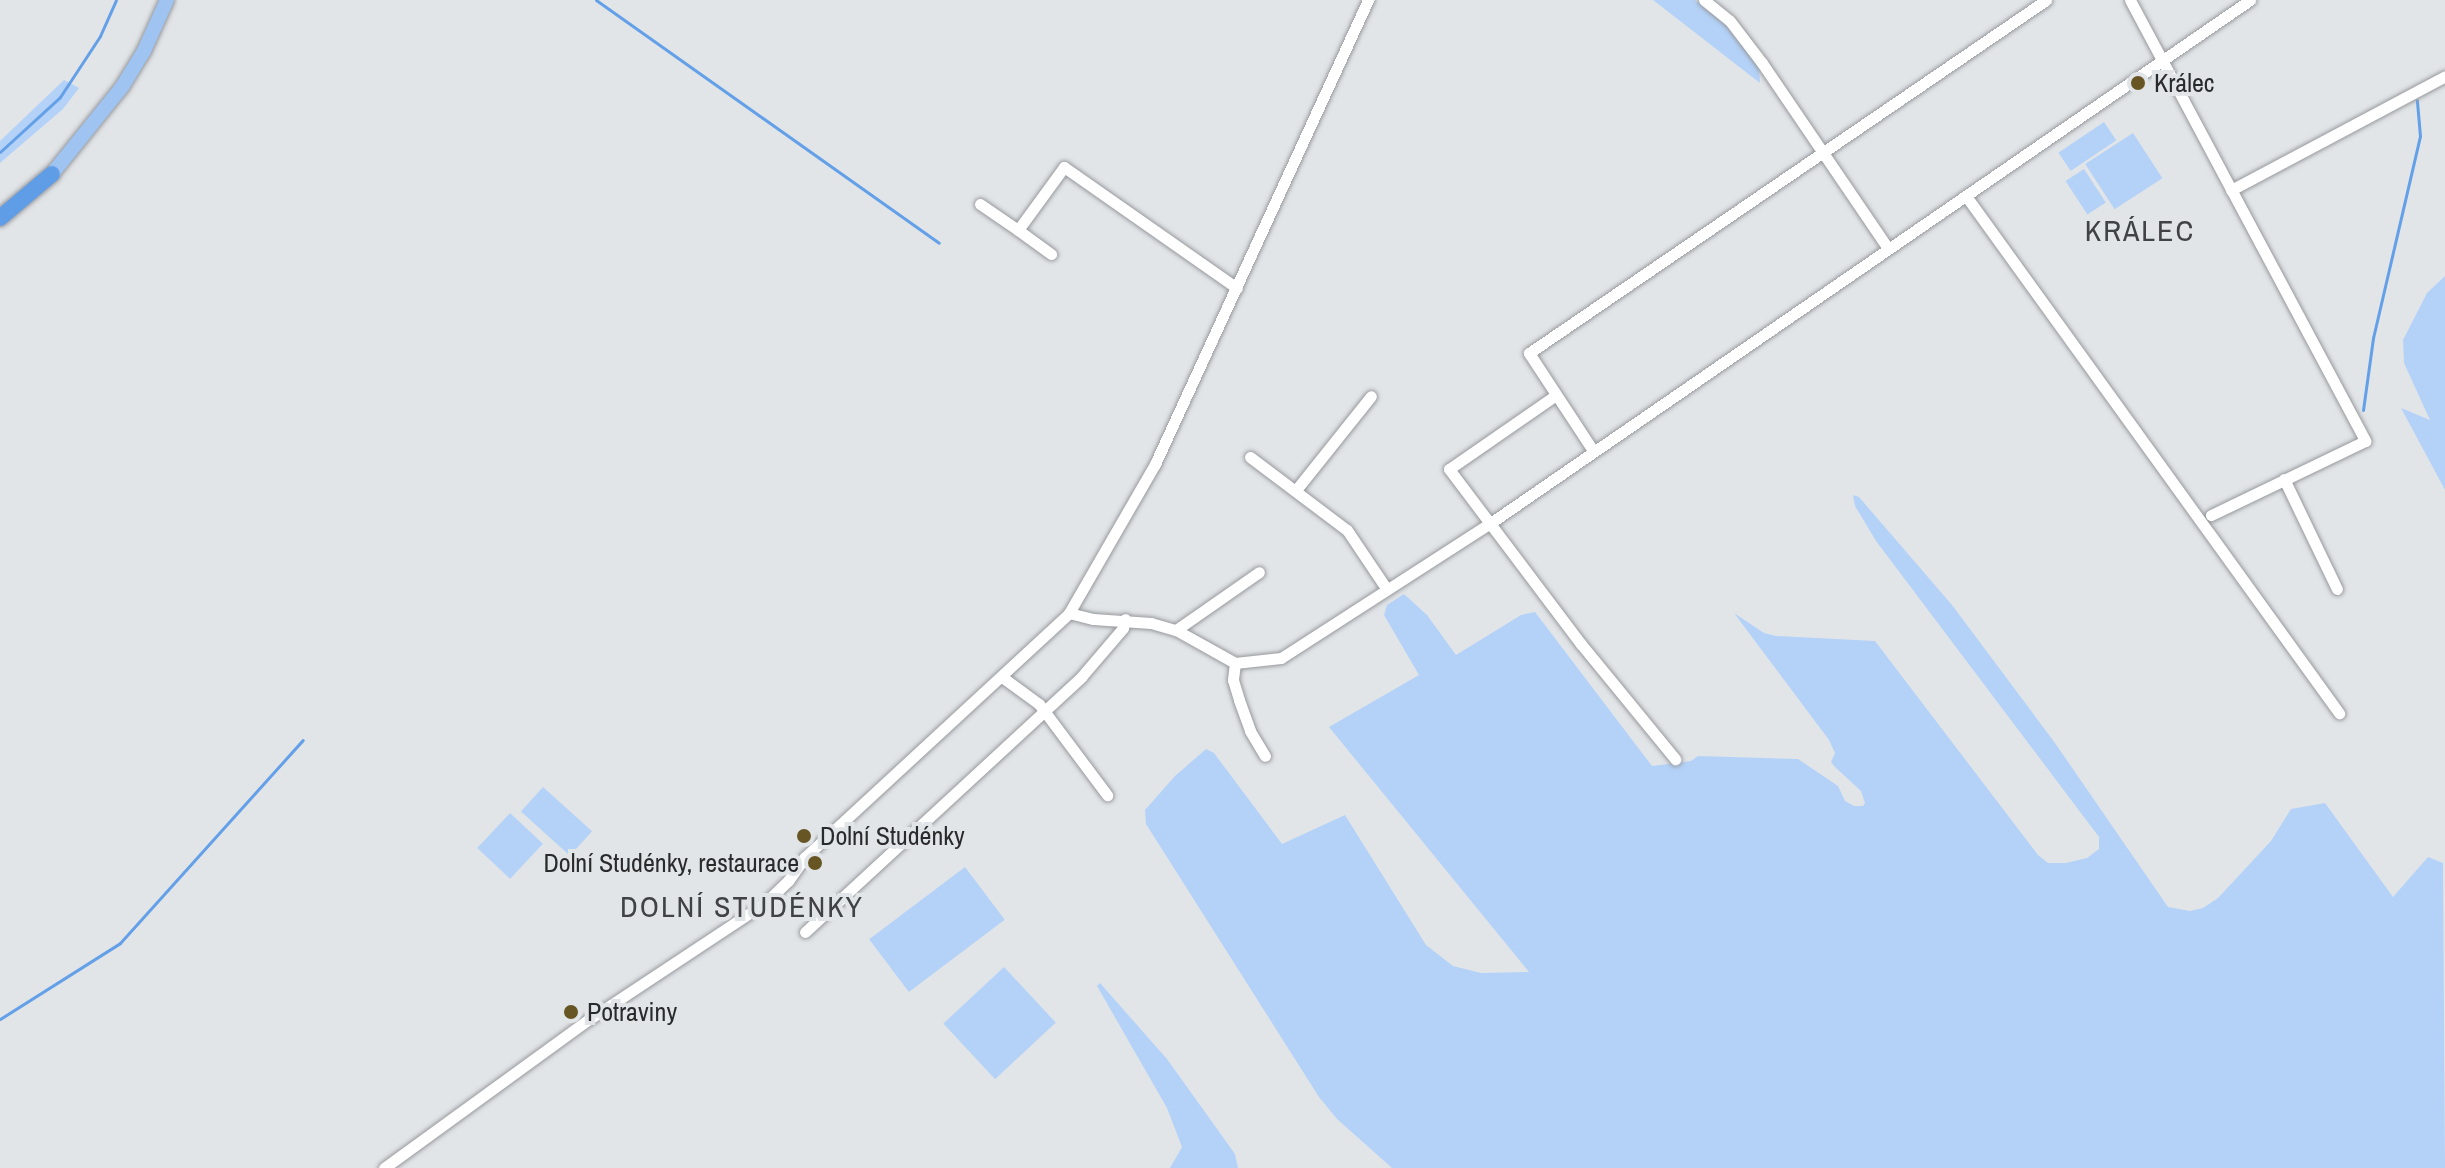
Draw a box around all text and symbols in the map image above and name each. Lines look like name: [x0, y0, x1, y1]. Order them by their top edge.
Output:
place label: Králec: [2154, 67, 2214, 99]
marker: Králec: [2129, 74, 2147, 92]
district label: KRÁLEC: [2085, 212, 2195, 248]
place label: Dolní Studénky: [820, 820, 965, 852]
marker: Dolní Studénky: [795, 827, 813, 845]
place label: Dolní Studénky, restaurace: [543, 847, 799, 879]
marker: Dolní Studénky, restaurace: [806, 854, 824, 872]
district label: DOLNÍ STUDÉNKY: [620, 888, 864, 924]
place label: Potraviny: [587, 996, 677, 1028]
marker: Potraviny: [562, 1003, 580, 1021]

